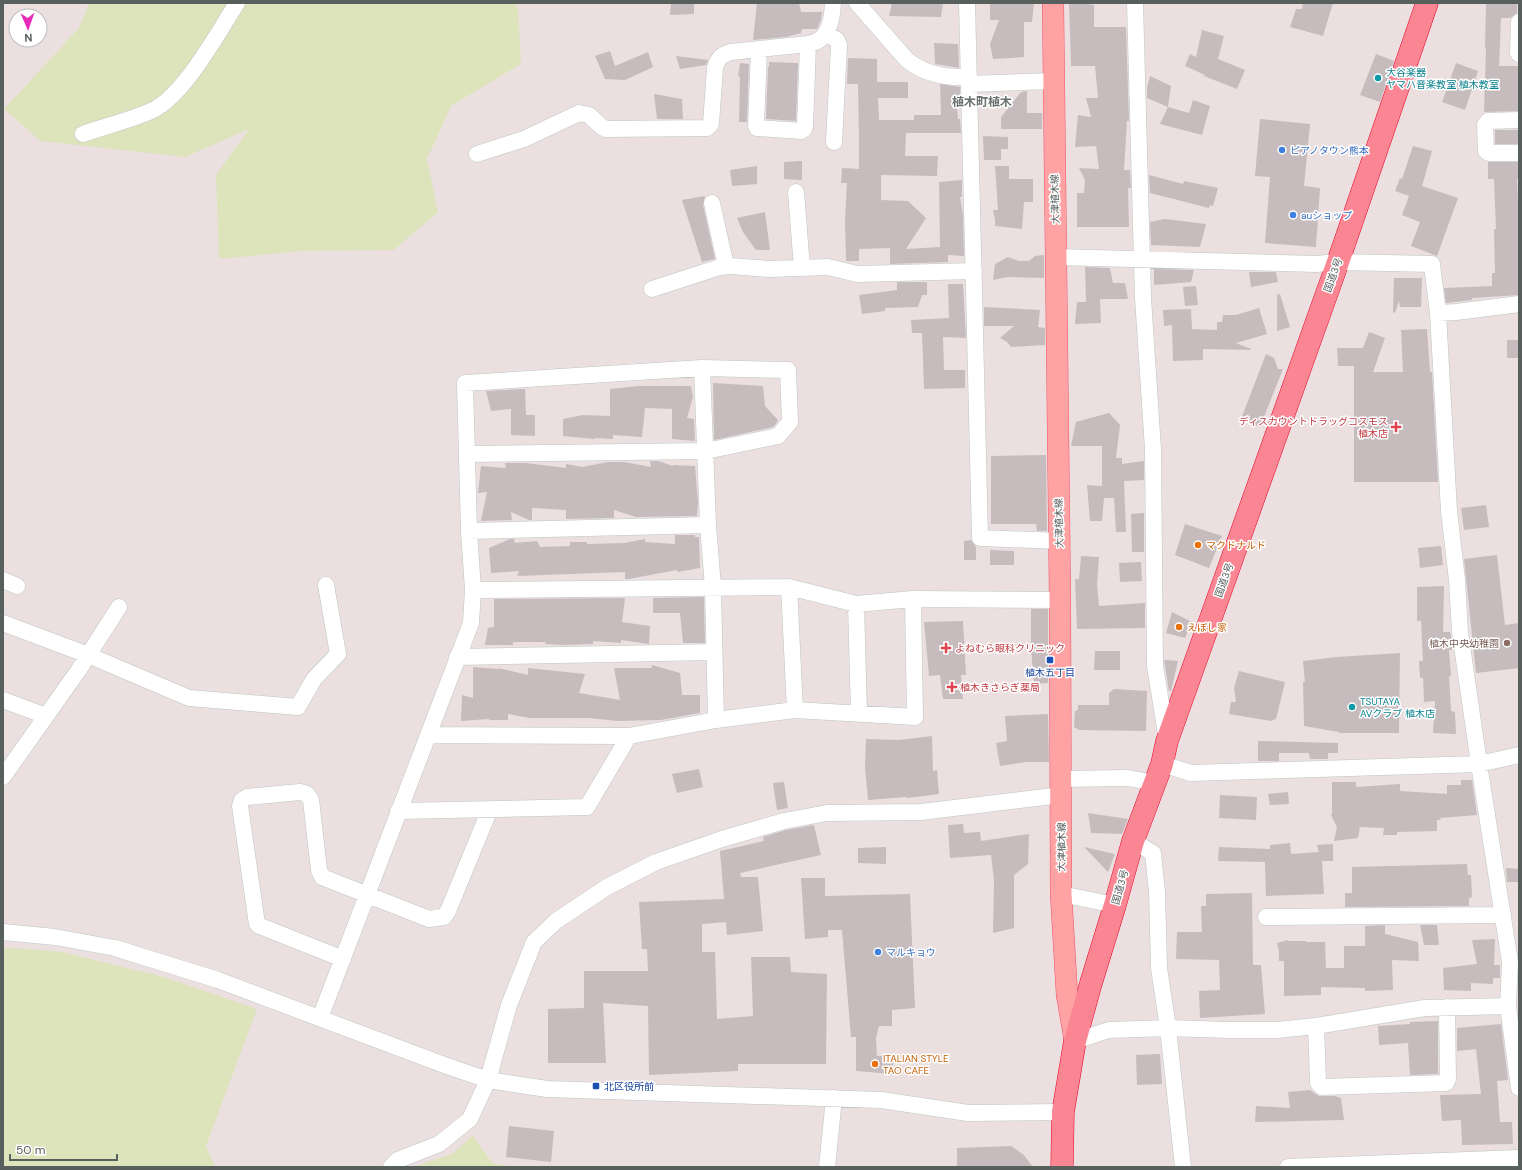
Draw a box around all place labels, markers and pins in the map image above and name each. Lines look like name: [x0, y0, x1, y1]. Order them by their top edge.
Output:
place label: 大谷楽器 ヤマハ音楽教室 植木教室: [1386, 66, 1499, 91]
marker: 大谷楽器 ヤマハ音楽教室 植木教室: [1373, 73, 1383, 83]
place label: ピアノタウン熊本: [1290, 144, 1369, 157]
marker: ピアノタウン熊本: [1277, 145, 1287, 155]
place label: auショップ: [1301, 209, 1352, 222]
marker: auショップ: [1288, 210, 1298, 220]
place label: ディスカウントドラッグコスモス 植木店: [1239, 415, 1388, 440]
marker: ディスカウントドラッグコスモス 植木店: [1391, 422, 1401, 432]
place label: マクドナルド: [1206, 539, 1266, 552]
marker: マクドナルド: [1193, 540, 1203, 550]
place label: えぼし家: [1187, 621, 1227, 634]
marker: えぼし家: [1174, 622, 1184, 632]
place label: 植木中央幼稚園: [1429, 637, 1499, 650]
marker: 植木中央幼稚園: [1502, 638, 1512, 648]
marker: よねむら眼科クリニック: [940, 642, 952, 654]
place label: よねむら眼科クリニック: [955, 642, 1065, 655]
marker: 植木五丁目: [1045, 655, 1055, 665]
place label: 植木五丁目: [1025, 666, 1075, 679]
place label: 植木きさらぎ薬局: [960, 681, 1040, 694]
marker: 植木きさらぎ薬局: [947, 682, 957, 692]
place label: TSUTAYA AVクラブ 植木店: [1360, 695, 1435, 720]
marker: TSUTAYA AVクラブ 植木店: [1347, 702, 1357, 712]
place label: マルキョウ: [886, 946, 936, 959]
marker: マルキョウ: [873, 947, 883, 957]
place label: ITALIAN STYLE TAO CAFE: [883, 1052, 949, 1077]
marker: ITALIAN STYLE TAO CAFE: [870, 1059, 880, 1069]
place label: 北区役所前: [604, 1080, 654, 1093]
marker: 北区役所前: [591, 1081, 601, 1091]

